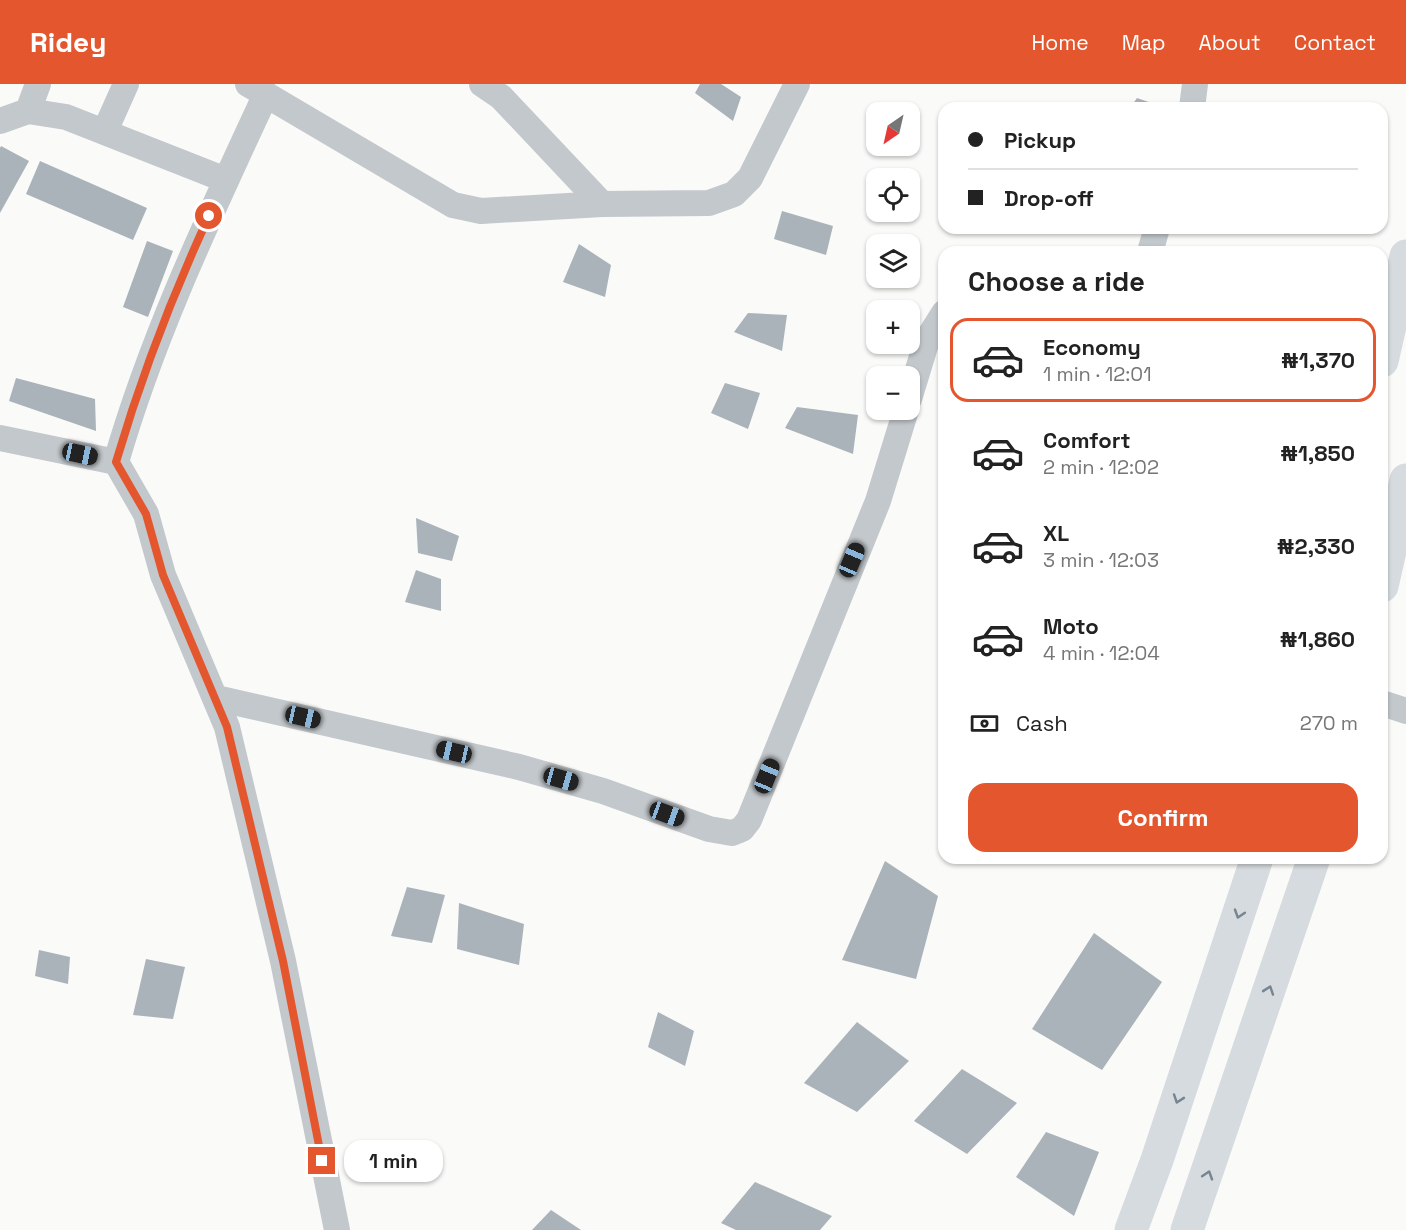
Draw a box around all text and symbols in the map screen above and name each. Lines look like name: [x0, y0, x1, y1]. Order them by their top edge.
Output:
text: Ridey: [30, 24, 106, 60]
text: Home: [1031, 29, 1089, 56]
text: Map: [1122, 29, 1166, 56]
text: About: [1199, 29, 1261, 56]
text: Contact: [1294, 29, 1376, 56]
north arrow: [866, 102, 920, 156]
map controls: [866, 102, 920, 420]
text: Pickup: [1004, 126, 1076, 154]
button: locate: [866, 168, 920, 222]
text: Drop-off: [1004, 184, 1094, 212]
route start: [195, 202, 222, 229]
button: layers: [866, 234, 920, 288]
text: Choose a ride: [968, 264, 1145, 299]
button: +: [866, 300, 920, 354]
icon: car: [971, 333, 1025, 387]
text: Economy: [1043, 333, 1141, 361]
text: ₦1,370: [1281, 346, 1355, 374]
text: 1 min · 12:01: [1043, 361, 1152, 387]
button: −: [866, 366, 920, 420]
icon: car: [971, 426, 1025, 480]
text: Comfort: [1043, 426, 1131, 454]
text: ₦1,850: [1280, 439, 1355, 467]
car: [61, 441, 99, 467]
text: 2 min · 12:02: [1043, 454, 1159, 480]
icon: car: [971, 519, 1025, 573]
text: XL: [1043, 519, 1069, 547]
text: ₦2,330: [1277, 532, 1355, 560]
car: [837, 540, 867, 580]
text: 3 min · 12:03: [1043, 547, 1159, 573]
icon: car: [971, 612, 1025, 666]
text: Moto: [1043, 612, 1099, 640]
text: ₦1,860: [1280, 625, 1355, 653]
text: 4 min · 12:04: [1043, 640, 1160, 666]
car: [283, 704, 323, 730]
icon: cash: [968, 707, 1001, 740]
text: Cash: [1016, 709, 1068, 737]
text: 270 m: [1300, 710, 1358, 736]
car: [434, 739, 474, 765]
car: [752, 756, 782, 796]
car: [541, 765, 581, 793]
button: Confirm: [968, 783, 1358, 852]
car: [647, 799, 687, 829]
one-way arrow: [1234, 908, 1247, 919]
one-way arrow: [1262, 985, 1274, 996]
one-way arrow: [1173, 1093, 1185, 1104]
callout: 1 min: [343, 1140, 442, 1182]
route end: [308, 1147, 335, 1174]
text: 1 min: [369, 1148, 418, 1174]
one-way arrow: [1200, 1170, 1213, 1181]

